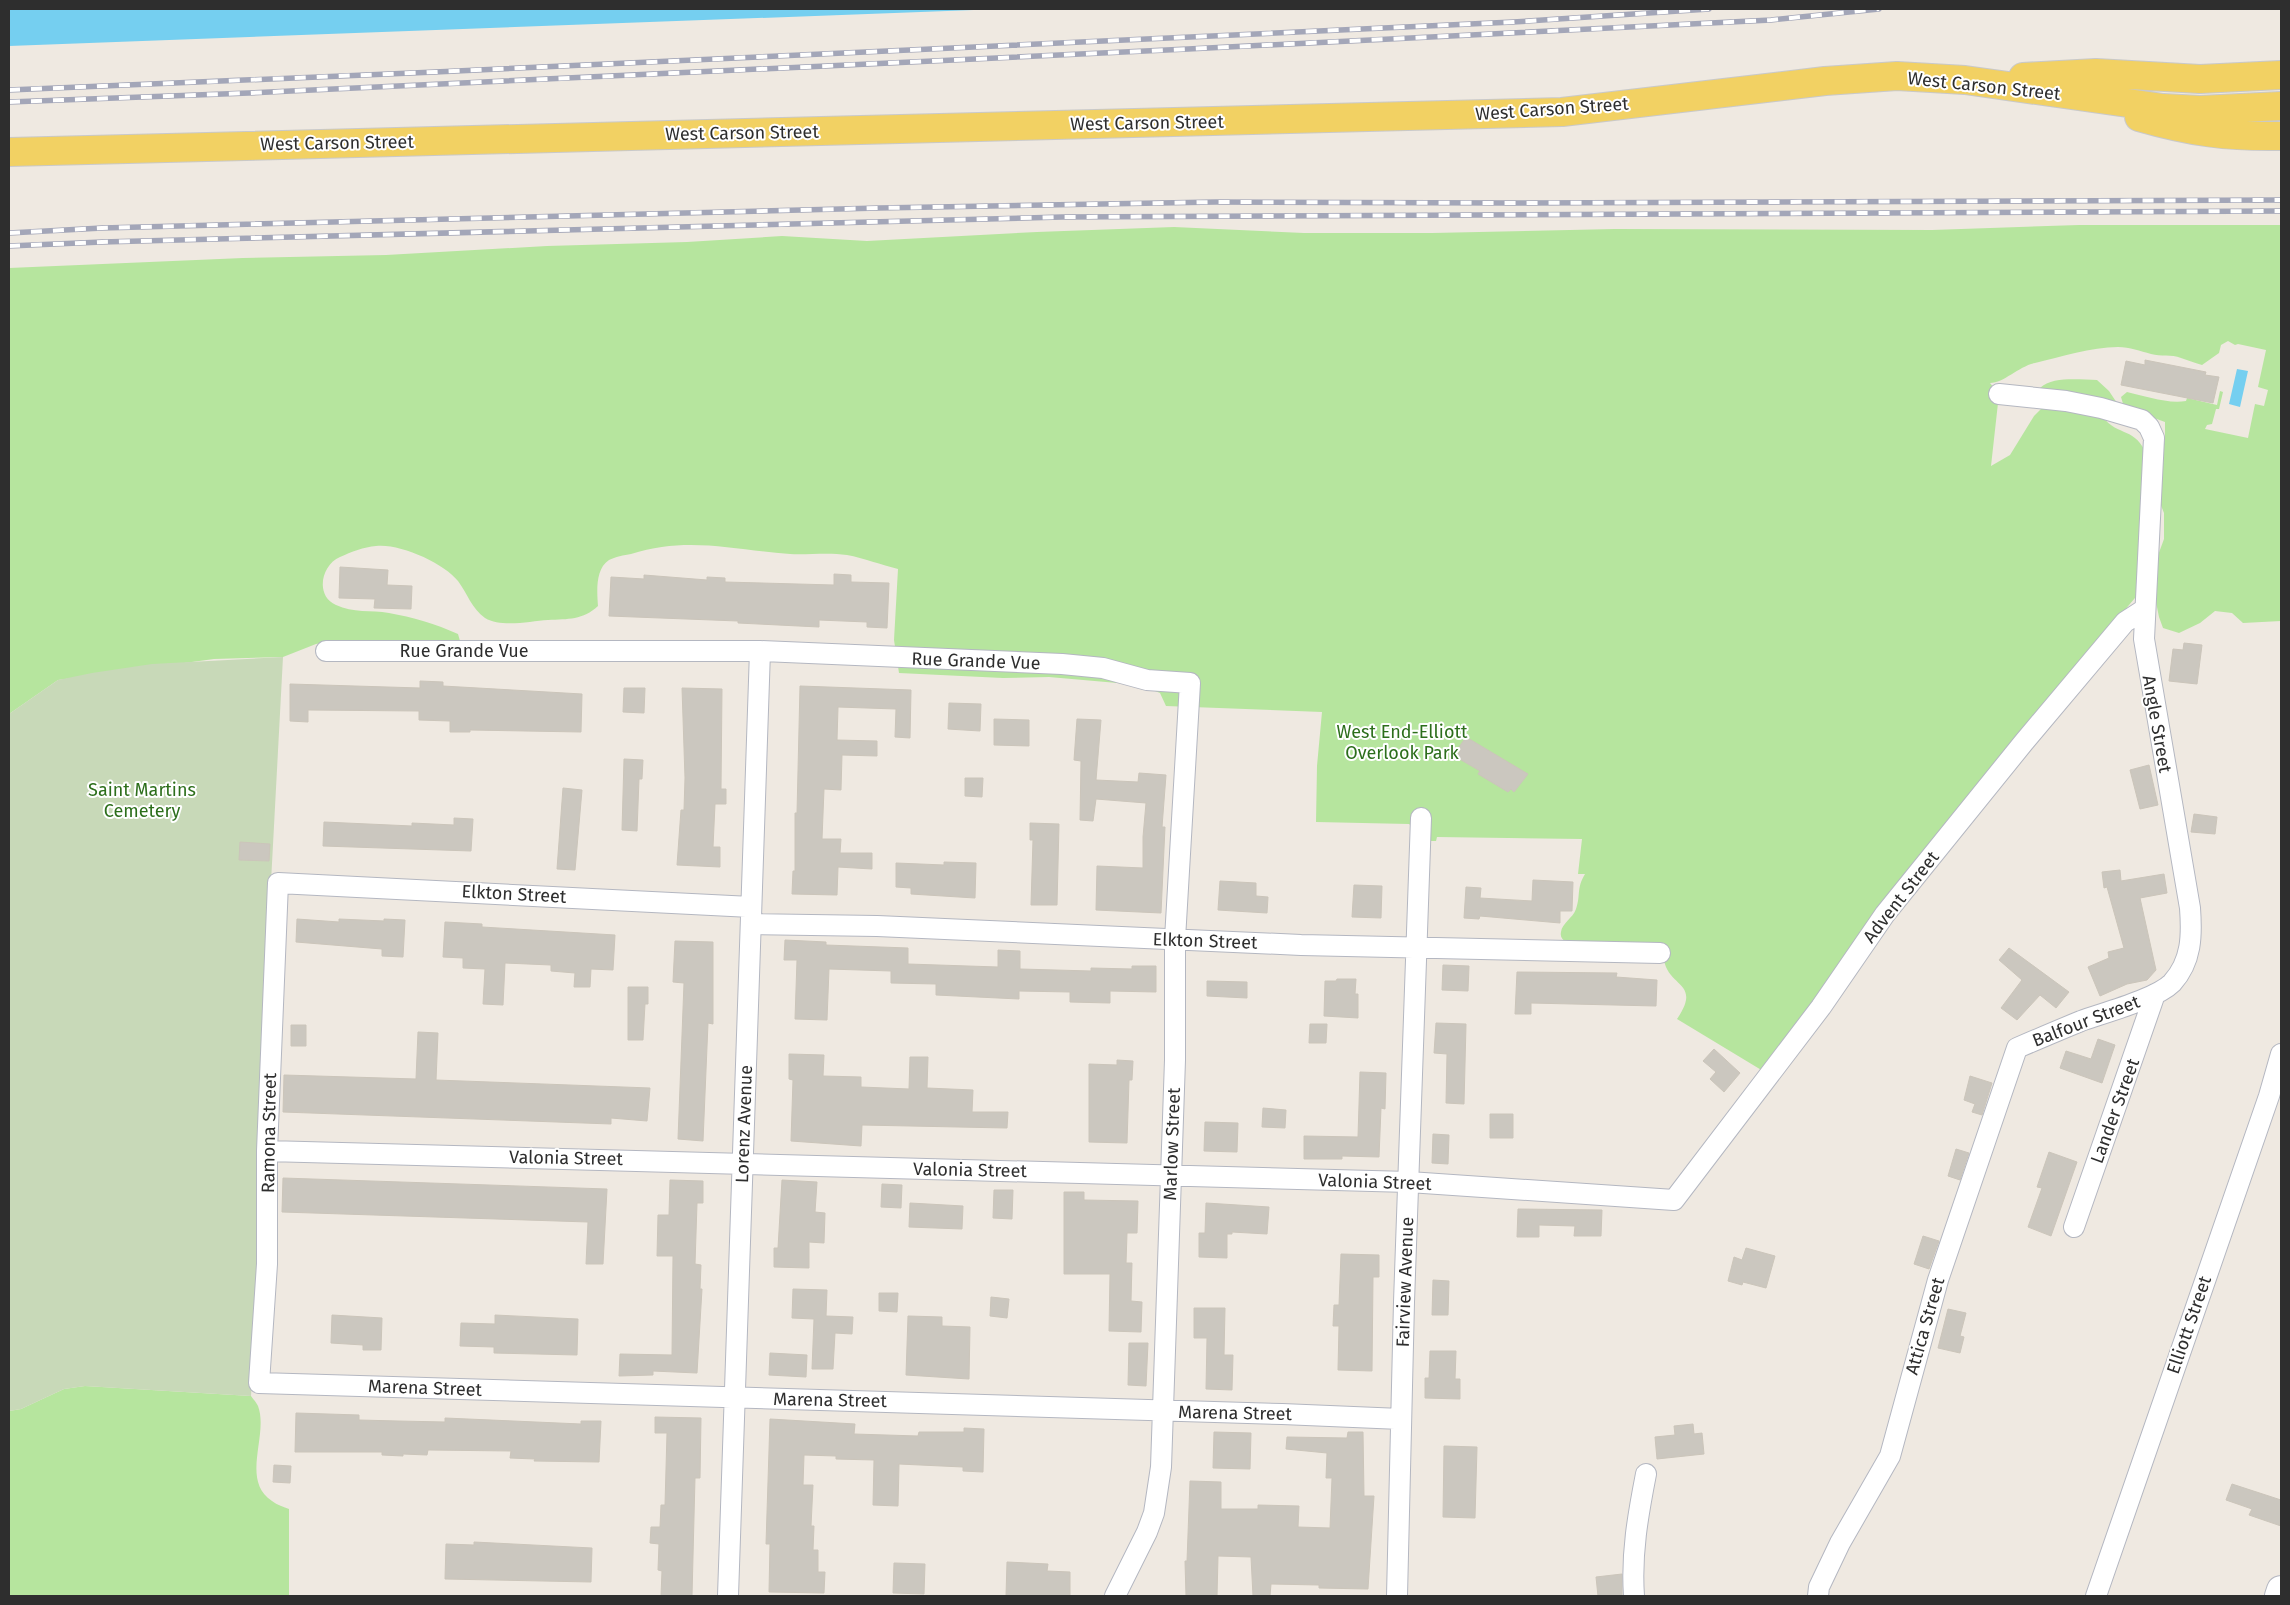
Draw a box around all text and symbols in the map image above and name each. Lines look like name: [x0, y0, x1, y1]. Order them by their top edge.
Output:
street label: West Carson Street: [1906, 67, 2062, 105]
street label: West Carson Street: [1475, 93, 1630, 125]
street label: West Carson Street: [1070, 111, 1224, 135]
street label: West Carson Street: [665, 121, 819, 145]
street label: West Carson Street: [260, 131, 414, 155]
street label: Rue Grande Vue: [399, 640, 529, 662]
street label: Rue Grande Vue: [911, 648, 1041, 674]
street label: Angle Street: [2138, 673, 2176, 775]
park label: West End-Elliott Overlook Park: [1337, 721, 1468, 764]
park label: Saint Martins Cemetery: [88, 779, 196, 822]
street label: Advent Street: [1858, 846, 1944, 947]
street label: Elkton Street: [461, 880, 567, 908]
street label: Elkton Street: [1152, 928, 1258, 954]
street label: Balfour Street: [2029, 990, 2143, 1052]
street label: Lander Street: [2086, 1055, 2144, 1167]
street label: Lorenz Avenue: [731, 1065, 757, 1183]
street label: Ramona Street: [257, 1072, 281, 1193]
street label: Marlow Street: [1159, 1087, 1185, 1201]
street label: Valonia Street: [509, 1146, 623, 1170]
street label: Valonia Street: [913, 1158, 1027, 1182]
street label: Valonia Street: [1318, 1169, 1433, 1195]
street label: Fairview Avenue: [1392, 1216, 1418, 1348]
street label: Elliott Street: [2162, 1273, 2216, 1377]
street label: Attica Street: [1901, 1274, 1950, 1377]
street label: Marena Street: [368, 1375, 483, 1401]
street label: Marena Street: [773, 1388, 888, 1412]
street label: Marena Street: [1178, 1401, 1293, 1425]

